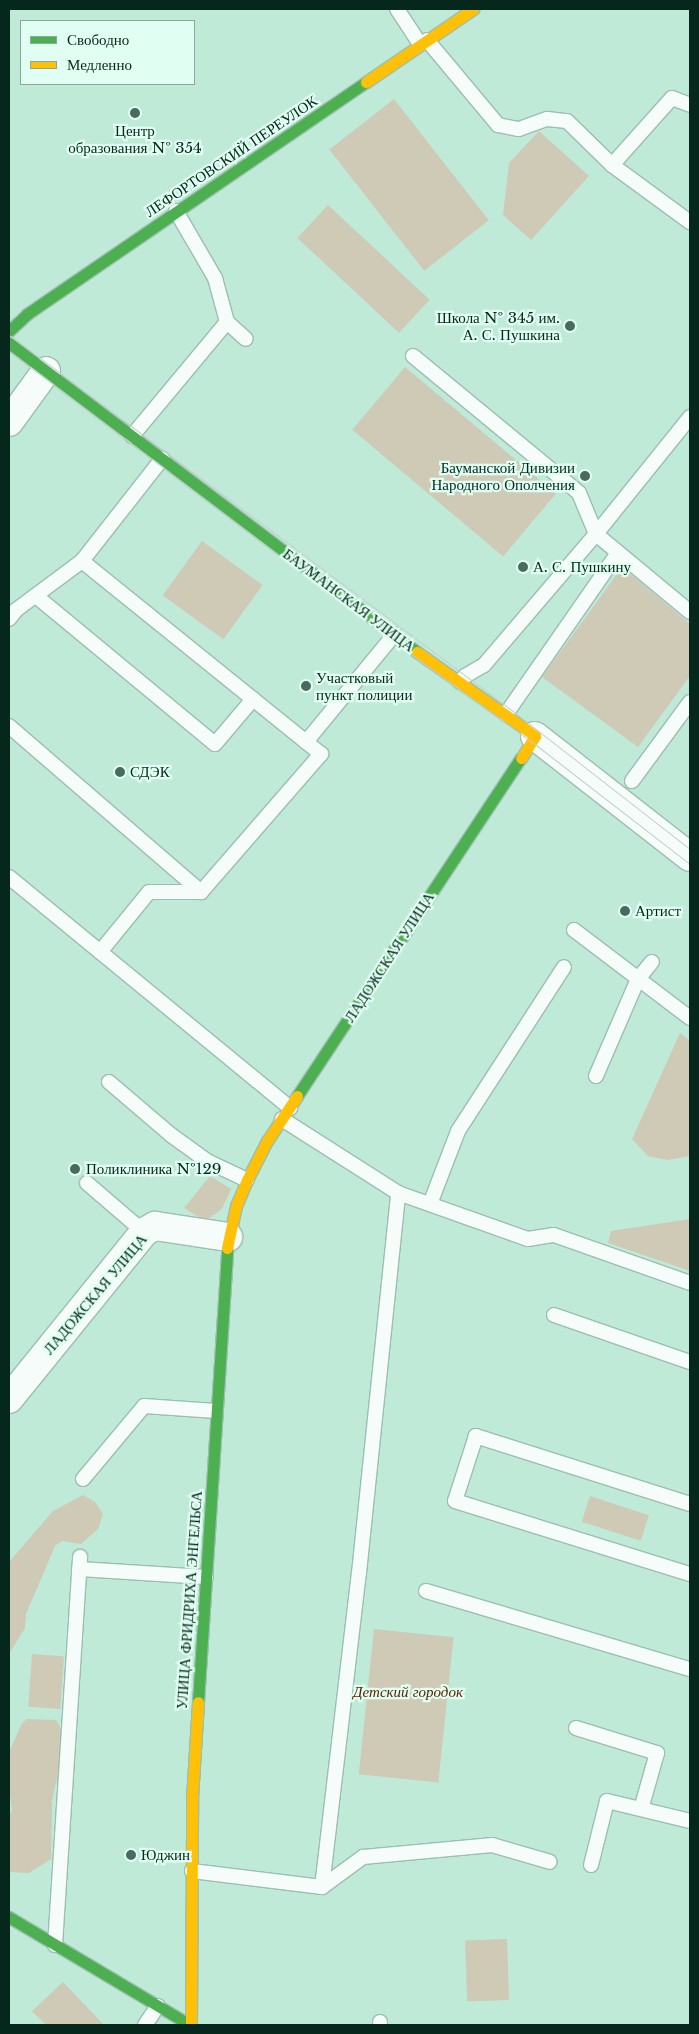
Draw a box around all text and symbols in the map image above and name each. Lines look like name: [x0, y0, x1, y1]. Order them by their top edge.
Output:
legend: [20, 20, 195, 85]
text: Свободно: [67, 30, 129, 49]
text: Медленно: [67, 55, 132, 74]
street label: ЛЕФОРТОВСКИЙ ПЕРЕУЛОК: [141, 92, 321, 220]
marker: Центр образования № 354: [129, 107, 141, 119]
place label: Центр образования № 354: [68, 121, 202, 156]
place label: Школа № 345 им. А. С. Пушкина: [437, 308, 560, 343]
marker: Школа № 345 им. А. С. Пушкина: [564, 320, 576, 332]
place label: Бауманской Дивизии Народного Ополчения: [431, 458, 575, 493]
marker: Бауманской Дивизии Народного Ополчения: [579, 470, 591, 482]
street label: БАУМАНСКАЯ УЛИЦА: [280, 545, 418, 655]
place label: А. С. Пушкину: [533, 558, 631, 576]
marker: А. С. Пушкину: [517, 561, 529, 573]
place label: Участковый пункт полиции: [316, 668, 412, 703]
marker: Участковый пункт полиции: [300, 680, 312, 692]
place label: СДЭК: [130, 763, 170, 781]
marker: СДЭК: [114, 766, 126, 778]
street label: ЛАДОЖСКАЯ УЛИЦА: [340, 889, 438, 1025]
place label: Артист: [635, 902, 681, 920]
marker: Артист: [619, 905, 631, 917]
place label: Поликлиника №129: [86, 1160, 221, 1178]
marker: Поликлиника №129: [68, 1162, 82, 1176]
street label: ЛАДОЖСКАЯ УЛИЦА: [39, 1230, 151, 1358]
street label: УЛИЦА ФРИДРИХА ЭНГЕЛЬСА: [172, 1490, 206, 1710]
park label: Детский городок: [353, 1683, 463, 1701]
place label: Юджин: [141, 1846, 190, 1864]
marker: Юджин: [125, 1849, 137, 1861]

